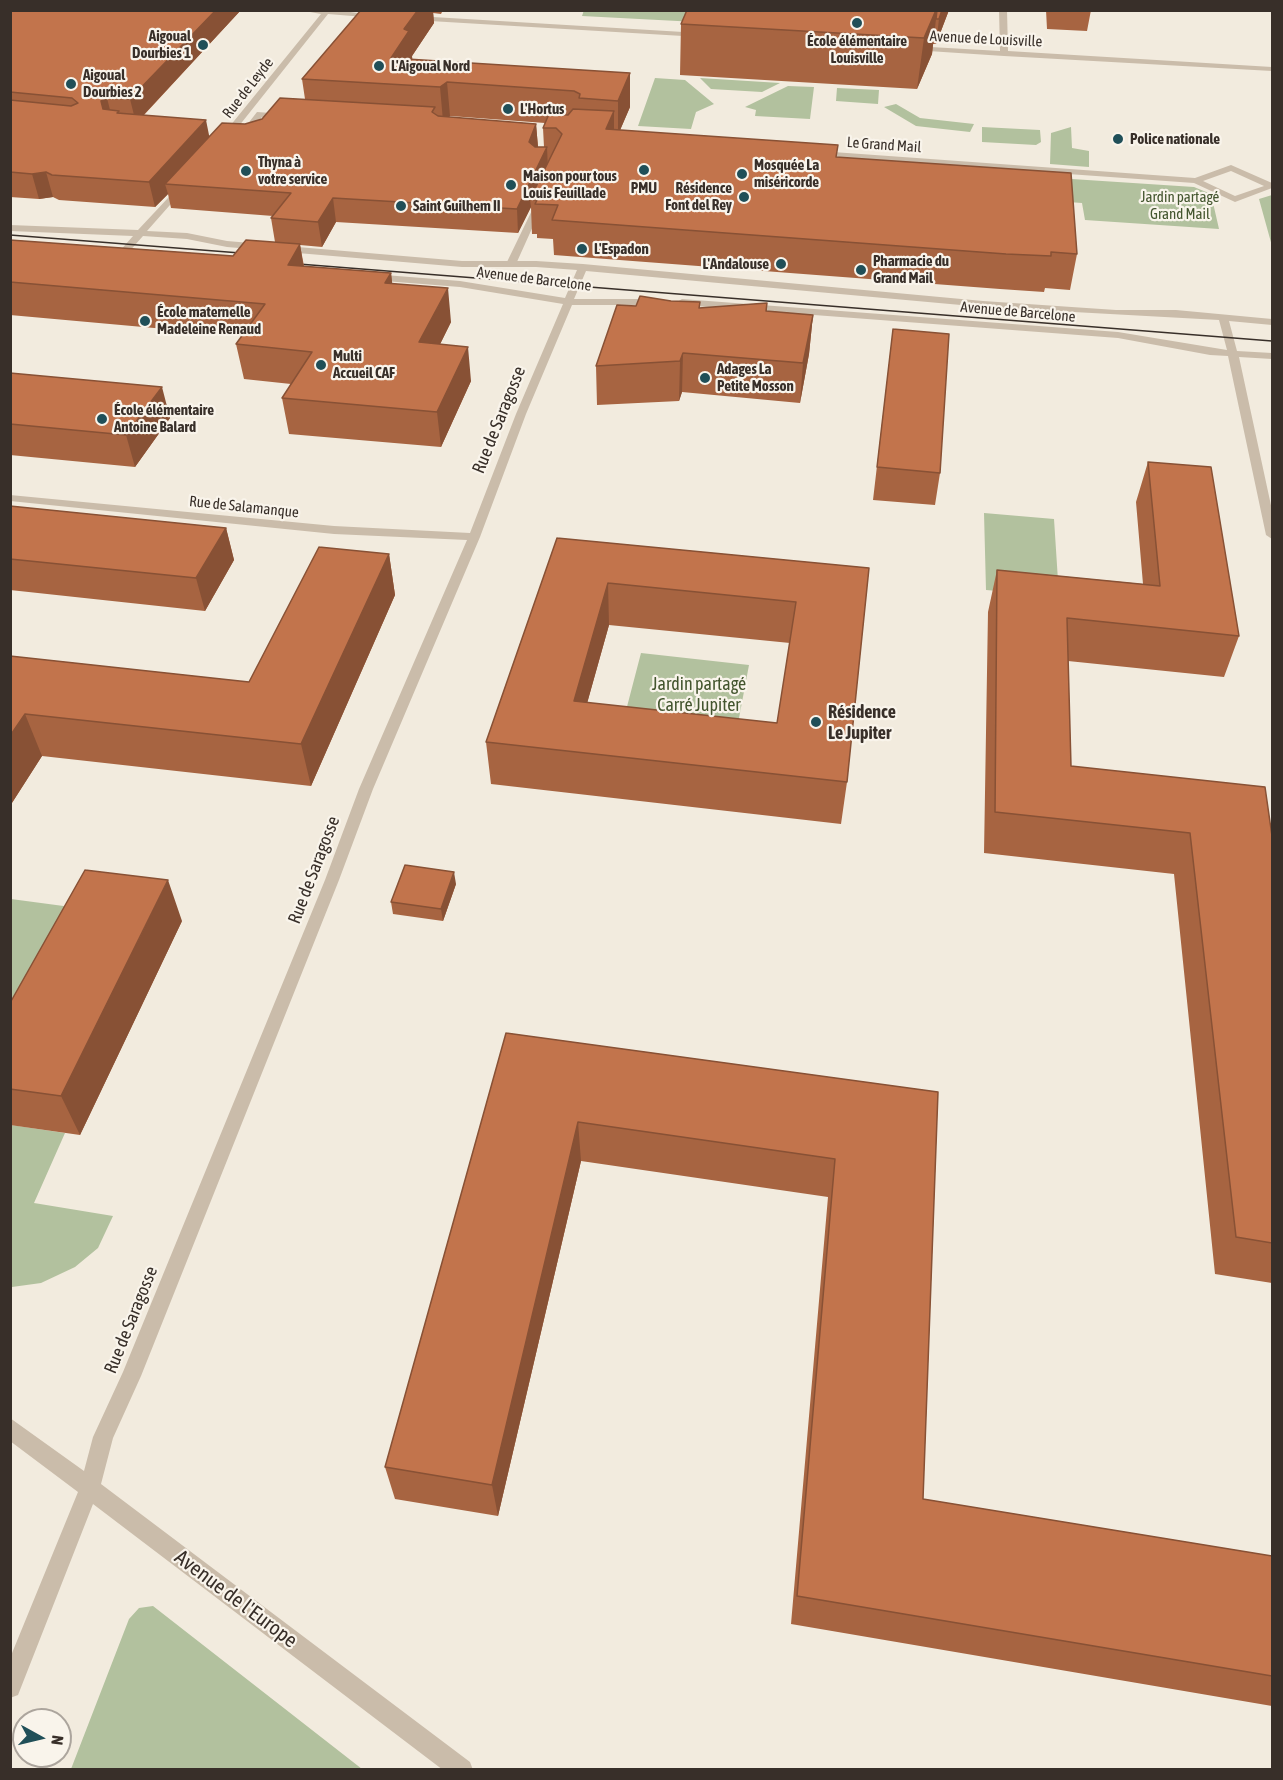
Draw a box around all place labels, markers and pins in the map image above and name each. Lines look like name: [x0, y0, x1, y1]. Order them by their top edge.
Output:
marker: École élémentaire Louisville: [850, 16, 864, 30]
place label: Aigoual Dourbies 1: [132, 27, 191, 62]
place label: École élémentaire Louisville: [807, 32, 907, 67]
marker: Aigoual Dourbies 1: [196, 38, 210, 52]
place label: L'Aigoual Nord: [391, 57, 470, 75]
marker: L'Aigoual Nord: [372, 59, 386, 73]
place label: Aigoual Dourbies 2: [83, 66, 142, 101]
marker: Aigoual Dourbies 2: [64, 77, 78, 91]
place label: L'Hortus: [520, 100, 564, 118]
marker: L'Hortus: [501, 102, 515, 116]
place label: Police nationale: [1130, 130, 1220, 148]
marker: Police nationale: [1111, 132, 1125, 146]
place label: Thyna à votre service: [258, 153, 327, 188]
place label: Mosquée La miséricorde: [754, 156, 819, 191]
marker: PMU: [637, 163, 651, 177]
marker: Thyna à votre service: [239, 164, 253, 178]
place label: Maison pour tous Louis Feuillade: [523, 167, 617, 202]
marker: Mosquée La miséricorde: [735, 167, 749, 181]
marker: Maison pour tous Louis Feuillade: [504, 178, 518, 192]
place label: PMU: [631, 179, 657, 197]
place label: Résidence Font del Rey: [665, 179, 732, 214]
marker: Résidence Font del Rey: [737, 190, 751, 204]
place label: Saint Guilhem II: [413, 197, 501, 215]
marker: Saint Guilhem II: [394, 199, 408, 213]
place label: L'Espadon: [594, 240, 649, 258]
marker: L'Espadon: [575, 242, 589, 256]
place label: Pharmacie du Grand Mail: [873, 252, 949, 287]
place label: L'Andalouse: [703, 255, 769, 273]
marker: L'Andalouse: [774, 257, 788, 271]
marker: Pharmacie du Grand Mail: [854, 263, 868, 277]
place label: École maternelle Madeleine Renaud: [157, 303, 261, 338]
marker: École maternelle Madeleine Renaud: [138, 314, 152, 328]
place label: Multi Accueil CAF: [333, 347, 395, 382]
marker: Multi Accueil CAF: [314, 358, 328, 372]
place label: Adages La Petite Mosson: [717, 360, 794, 395]
marker: Adages La Petite Mosson: [698, 371, 712, 385]
place label: École élémentaire Antoine Balard: [114, 401, 214, 436]
marker: École élémentaire Antoine Balard: [95, 412, 109, 426]
place label: Résidence Le Jupiter: [828, 701, 896, 744]
marker: Résidence Le Jupiter: [809, 715, 823, 729]

